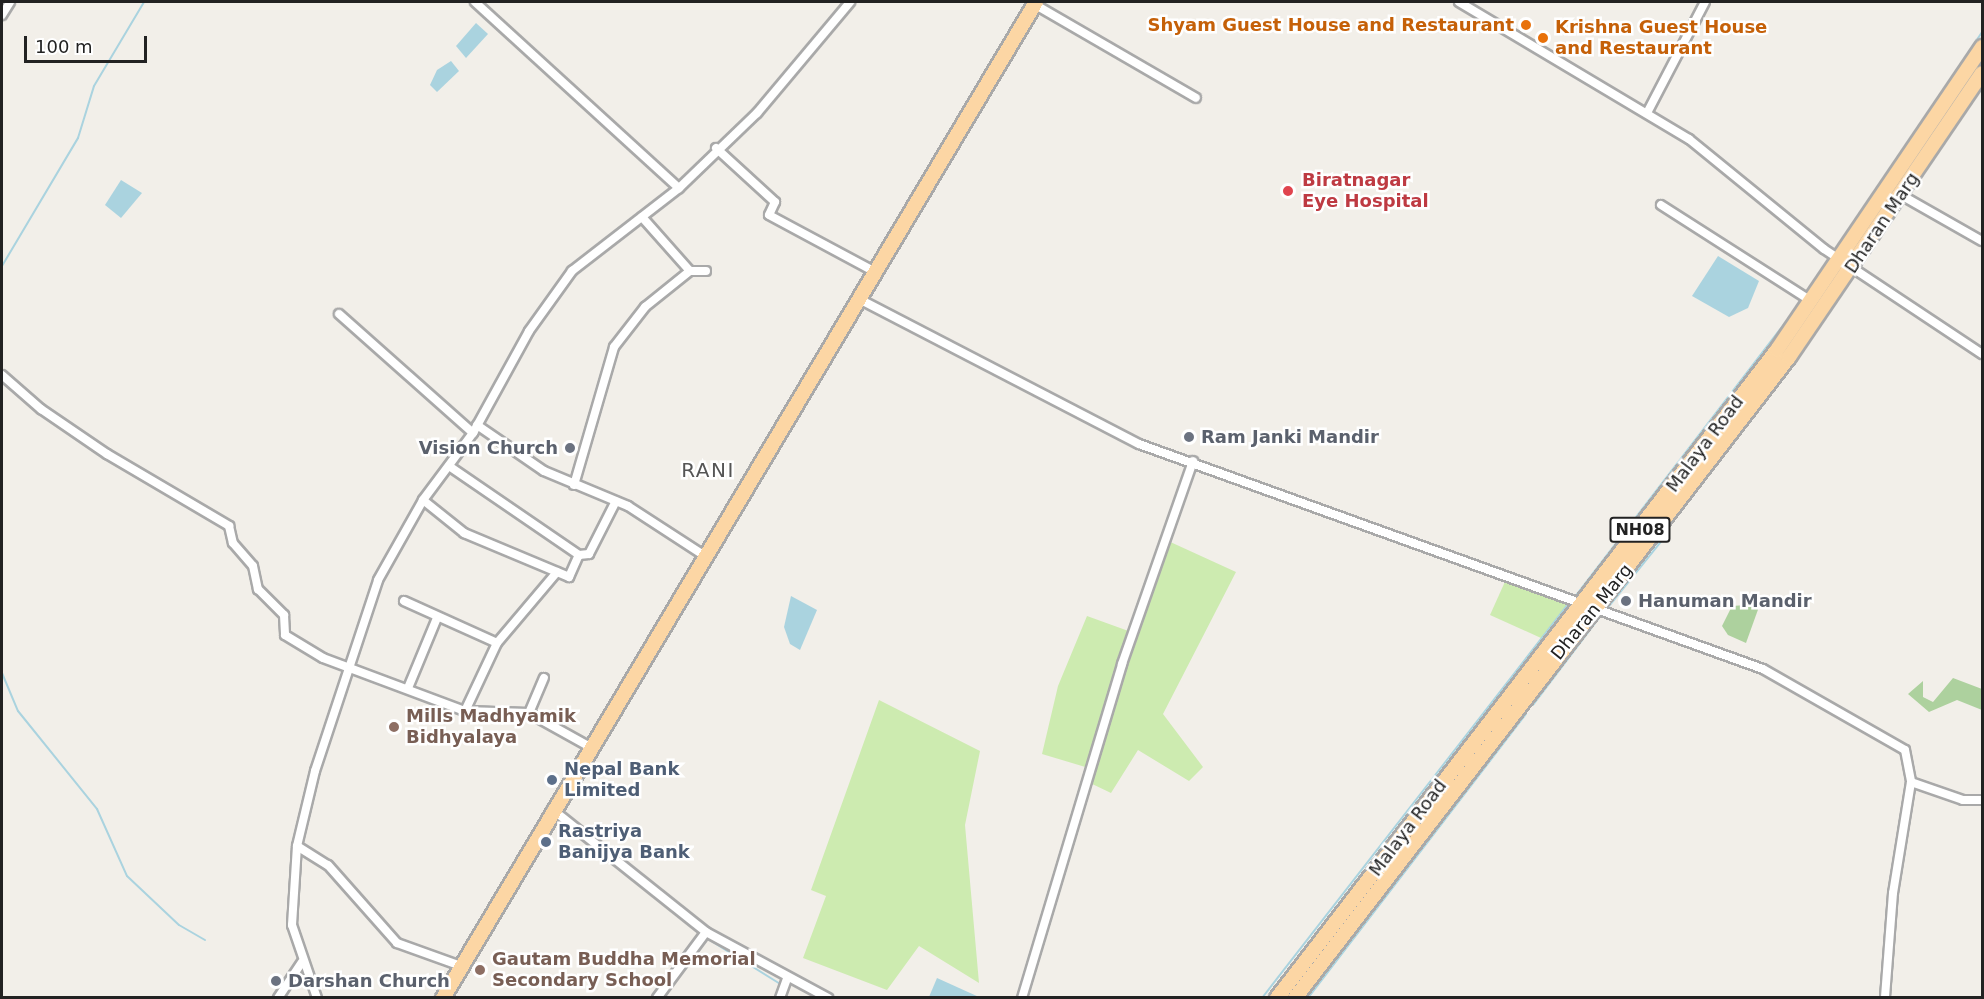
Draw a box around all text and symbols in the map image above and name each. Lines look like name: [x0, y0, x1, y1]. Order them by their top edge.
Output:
place label: Shyam Guest House and Restaurant: [1148, 14, 1514, 36]
place label: Krishna Guest House and Restaurant: [1555, 17, 1767, 60]
marker: Shyam Guest House and Restaurant: [1519, 18, 1533, 32]
scale bar: [27, 24, 150, 62]
marker: Krishna Guest House and Restaurant: [1536, 31, 1550, 45]
text: 100 m: [35, 36, 93, 57]
street label: Dharan Marg: [1840, 168, 1924, 278]
place label: Biratnagar Eye Hospital: [1302, 170, 1429, 213]
marker: Biratnagar Eye Hospital: [1279, 182, 1297, 200]
street label: Malaya Road: [1662, 392, 1748, 496]
place label: Ram Janki Mandir: [1201, 426, 1379, 448]
marker: Ram Janki Mandir: [1182, 430, 1196, 444]
place label: Vision Church: [419, 437, 558, 459]
marker: Vision Church: [563, 441, 577, 455]
district label: RANI: [681, 458, 735, 482]
road number: NH08: [1608, 517, 1672, 543]
street label: Dharan Marg: [1547, 560, 1637, 664]
place label: Hanuman Mandir: [1638, 590, 1812, 612]
marker: Hanuman Mandir: [1619, 594, 1633, 608]
place label: Mills Madhyamik Bidhyalaya: [406, 706, 576, 748]
marker: Mills Madhyamik Bidhyalaya: [387, 720, 401, 734]
place label: Nepal Bank Limited: [564, 759, 679, 802]
marker: Nepal Bank Limited: [545, 773, 559, 787]
street label: Malaya Road: [1365, 776, 1451, 880]
place label: Rastriya Banijya Bank: [558, 821, 690, 864]
marker: Rastriya Banijya Bank: [539, 835, 553, 849]
place label: Gautam Buddha Memorial Secondary School: [492, 949, 756, 992]
marker: Gautam Buddha Memorial Secondary School: [473, 963, 487, 977]
place label: Darshan Church: [288, 970, 450, 992]
marker: Darshan Church: [269, 974, 283, 988]

